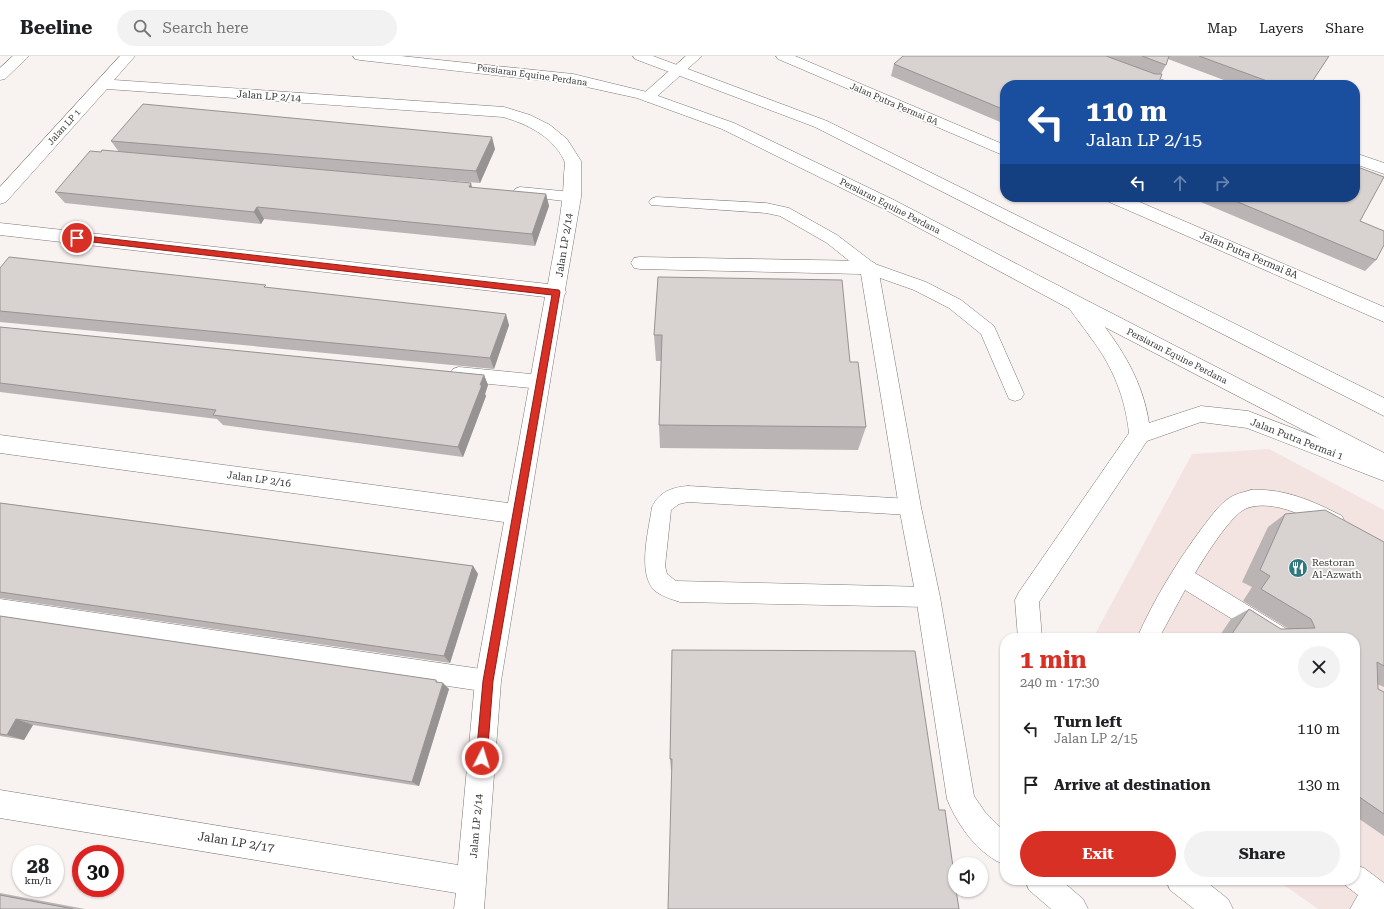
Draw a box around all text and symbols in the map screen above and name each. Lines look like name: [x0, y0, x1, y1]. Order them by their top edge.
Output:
search box: [117, 10, 397, 46]
text: Beeline: [20, 16, 93, 39]
icon: search: [131, 17, 153, 39]
text: Search here: [163, 19, 248, 37]
text: Map: [1207, 20, 1237, 36]
text: Layers: [1259, 20, 1303, 36]
text: Share: [1325, 20, 1364, 36]
street label: Persiaran Equine Perdana: [476, 62, 588, 88]
street label: Jalan Putra Permai 8A: [848, 81, 940, 127]
street label: Jalan LP 2/14: [236, 88, 302, 104]
text: 110 m: [1086, 95, 1167, 128]
icon: left: [1020, 96, 1072, 148]
street label: Jalan LP 1: [46, 107, 82, 147]
text: Jalan LP 2/15: [1086, 129, 1202, 150]
icon: left: [1127, 172, 1149, 194]
icon: ahead: [1169, 172, 1191, 194]
icon: right: [1211, 172, 1233, 194]
street label: Persiaran Equine Perdana: [838, 176, 942, 236]
street label: Jalan LP 2/14: [554, 212, 575, 278]
pin: [60, 221, 94, 255]
icon: arrive: [66, 227, 88, 249]
street label: Jalan Putra Permai 8A: [1198, 229, 1300, 281]
street label: Persiaran Equine Perdana: [1125, 326, 1229, 386]
street label: Jalan Putra Permai 1: [1249, 416, 1345, 462]
street label: Jalan LP 2/16: [226, 469, 292, 489]
restaurant icon: Restoran Al-Azwath: [1287, 557, 1309, 579]
place label: Restoran Al-Azwath: [1312, 557, 1362, 580]
text: 1 min: [1020, 646, 1087, 674]
button: close: [1298, 646, 1340, 688]
text: 240 m · 17:30: [1020, 675, 1099, 690]
text: Turn left: [1054, 713, 1122, 731]
icon: left: [1020, 718, 1042, 740]
text: 110 m: [1297, 720, 1340, 738]
text: Jalan LP 2/15: [1054, 731, 1138, 746]
position arrow: [461, 737, 503, 779]
icon: arrive: [1020, 774, 1042, 796]
text: Arrive at destination: [1054, 776, 1210, 794]
text: 130 m: [1297, 776, 1340, 794]
street label: Jalan LP 2/14: [468, 793, 484, 859]
street label: Jalan LP 2/17: [197, 829, 276, 855]
button: Exit: [1020, 831, 1176, 877]
button: Share: [1184, 831, 1340, 877]
speed limit sign: 30: [72, 845, 124, 897]
text: 28: [27, 854, 49, 878]
map controls: [948, 857, 988, 897]
button: sound: [948, 857, 988, 897]
text: km/h: [25, 875, 51, 886]

